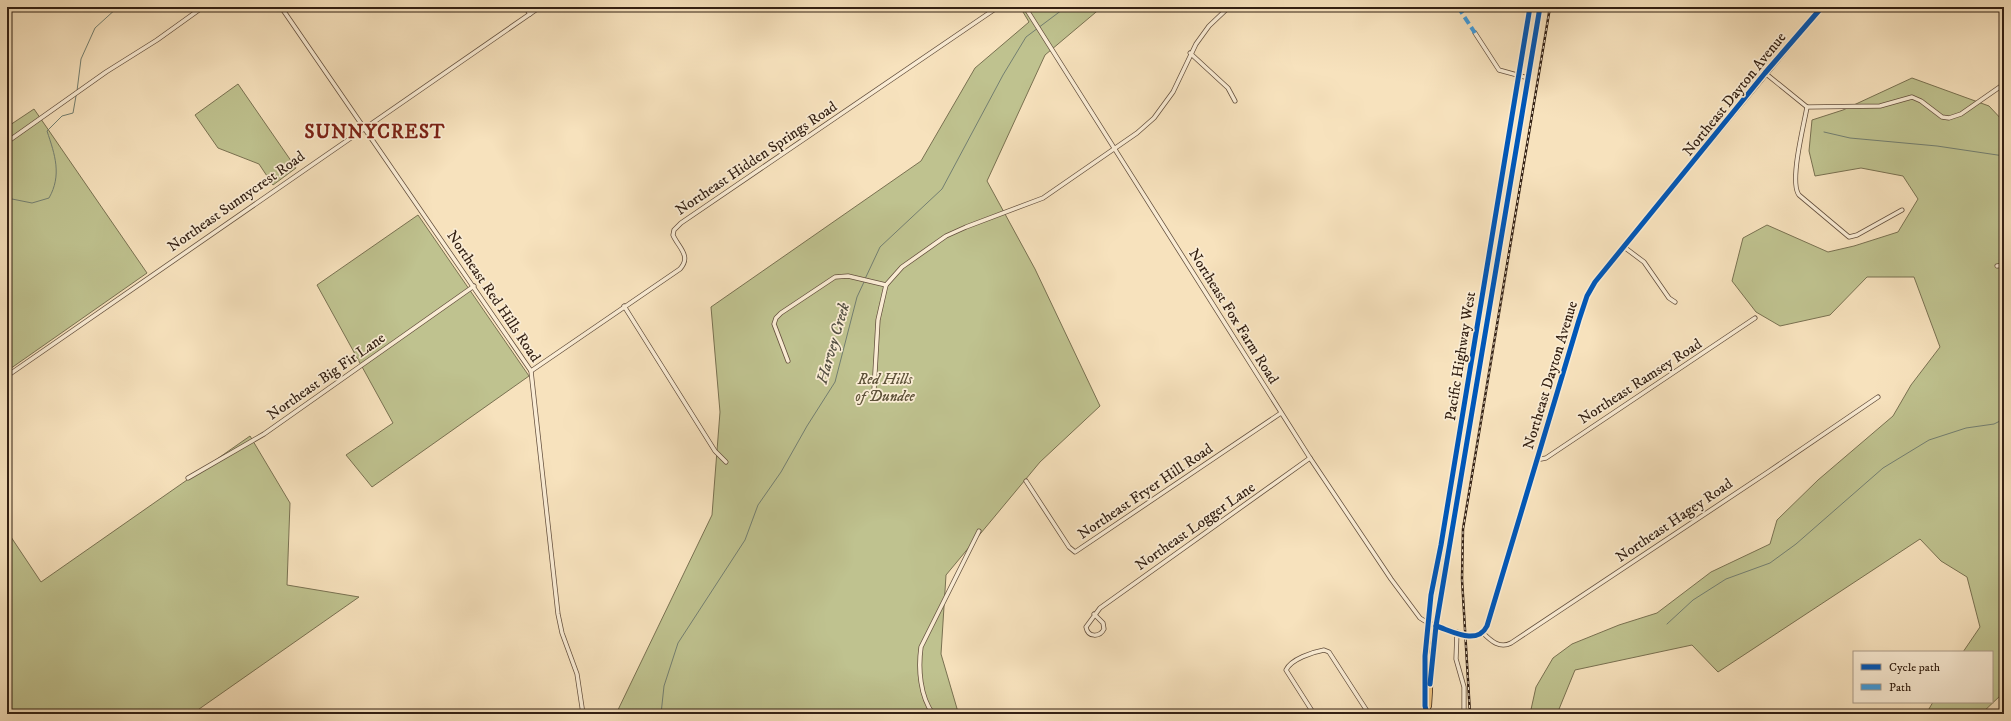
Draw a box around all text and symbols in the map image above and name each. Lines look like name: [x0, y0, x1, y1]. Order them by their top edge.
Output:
street label: Northeast Dayton Avenue: [1679, 28, 1790, 160]
street label: Northeast Hidden Springs Road: [672, 97, 841, 220]
district label: SUNNYCREST: [305, 121, 445, 144]
street label: Northeast Sunnycrest Road: [164, 147, 309, 256]
street label: Northeast Red Hills Road: [442, 227, 545, 366]
street label: Northeast Fox Farm Road: [1184, 245, 1283, 388]
street label: Pacific Highway West: [1441, 290, 1480, 422]
street label: Northeast Dayton Avenue: [1519, 299, 1582, 452]
water label: Harvey Creek: [812, 300, 854, 387]
street label: Northeast Big Fir Lane: [264, 329, 389, 424]
street label: Northeast Ramsey Road: [1575, 334, 1706, 428]
park label: Red Hills of Dundee: [855, 370, 916, 406]
street label: Northeast Fryer Hill Road: [1074, 439, 1217, 544]
street label: Northeast Hagey Road: [1612, 474, 1737, 567]
street label: Northeast Logger Lane: [1132, 478, 1259, 575]
legend: [1853, 651, 1993, 703]
text: Cycle path: [1889, 660, 1941, 675]
text: Path: [1889, 680, 1912, 695]

